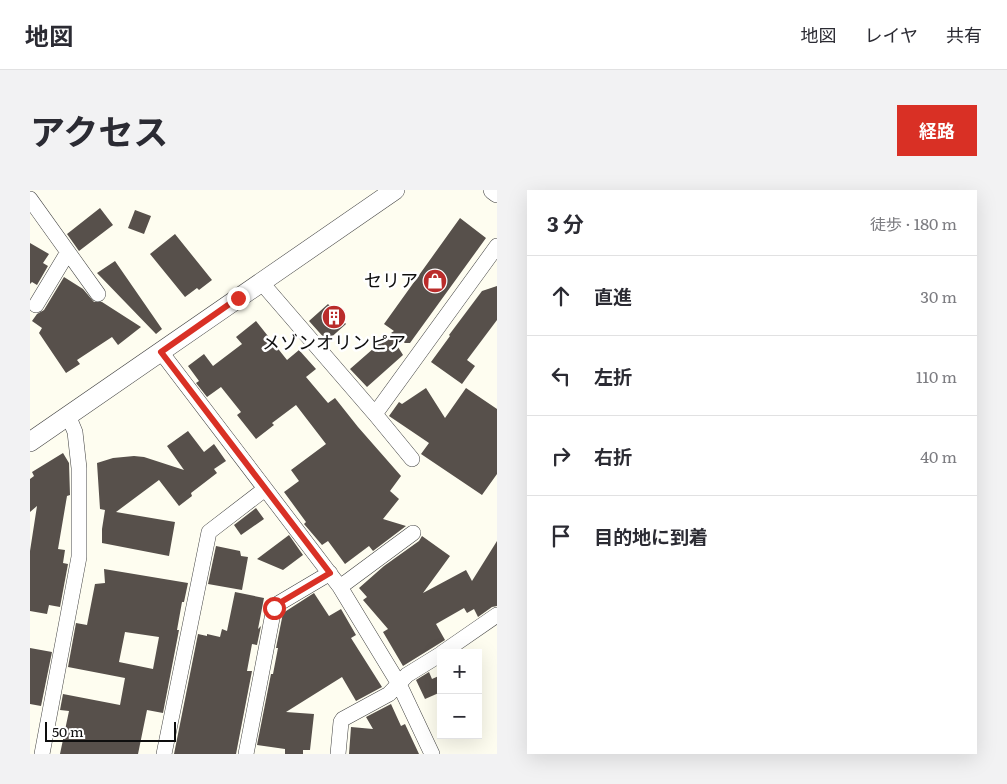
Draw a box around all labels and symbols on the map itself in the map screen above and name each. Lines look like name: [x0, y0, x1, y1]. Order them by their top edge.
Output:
place label: セリア: [364, 266, 418, 293]
shop icon: セリア: [422, 268, 448, 294]
route end: [227, 287, 250, 310]
building icon: メゾンオリンピア: [321, 304, 347, 330]
place label: メゾンオリンピア: [262, 328, 406, 355]
route start: [263, 597, 286, 620]
scale bar: [45, 719, 176, 742]

